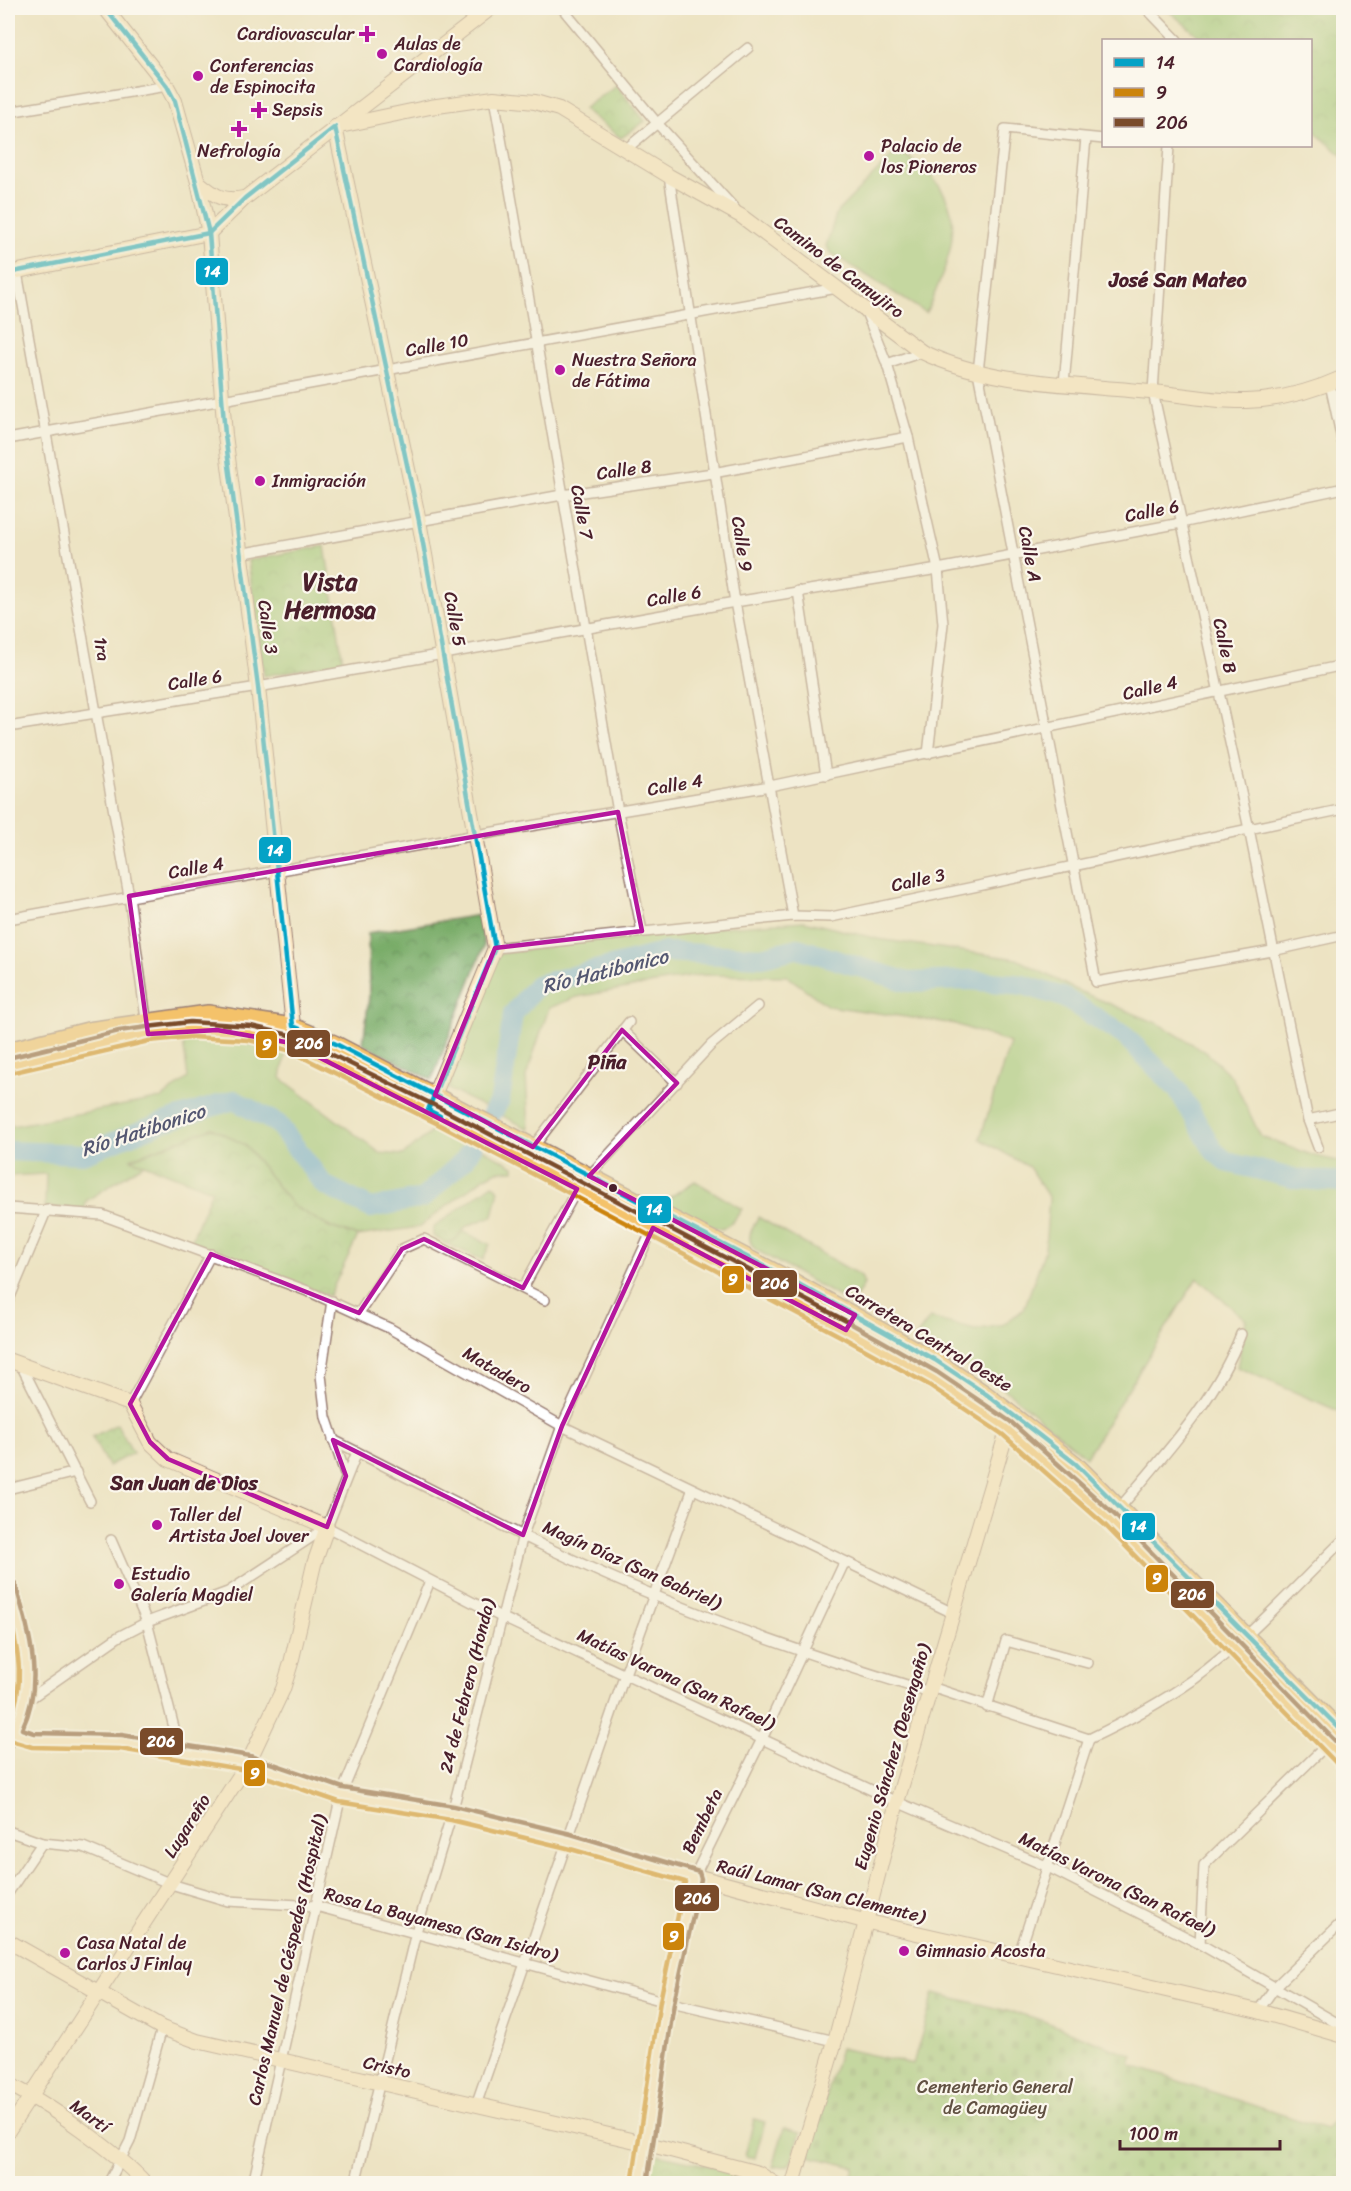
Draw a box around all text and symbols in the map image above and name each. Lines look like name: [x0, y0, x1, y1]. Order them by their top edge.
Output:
place label: Cardiovascular: [237, 18, 356, 50]
marker: Cardiovascular: [358, 25, 376, 43]
place label: Aulas de Cardiología: [393, 28, 483, 81]
legend: [1102, 39, 1312, 147]
marker: Aulas de Cardiología: [375, 47, 389, 61]
text: 14: [1156, 47, 1175, 79]
place label: Conferencias de Espinocita: [210, 50, 316, 103]
marker: Conferencias de Espinocita: [191, 69, 205, 83]
text: 9: [1156, 77, 1167, 109]
place label: Sepsis: [272, 94, 323, 126]
marker: Sepsis: [250, 101, 268, 119]
text: 206: [1156, 107, 1188, 139]
marker: Nefrología: [230, 120, 248, 138]
place label: Palacio de los Pioneros: [881, 130, 978, 183]
place label: Nefrología: [197, 135, 281, 167]
marker: Palacio de los Pioneros: [862, 149, 876, 163]
street label: Camino de Camujiro: [767, 207, 911, 327]
line badge: 14: [195, 257, 229, 286]
text: 14: [204, 257, 220, 286]
district label: José San Mateo: [1108, 263, 1248, 298]
street label: Calle 10: [403, 324, 471, 366]
place label: Nuestra Señora de Fátima: [572, 344, 696, 397]
marker: Nuestra Señora de Fátima: [553, 363, 567, 377]
street label: Calle 8: [594, 450, 654, 490]
place label: Inmigración: [271, 465, 366, 497]
marker: Inmigración: [253, 474, 267, 488]
street label: Calle 7: [561, 482, 603, 544]
street label: Calle 6: [1122, 490, 1182, 532]
street label: Calle 9: [722, 514, 762, 574]
street label: Calle A: [1009, 523, 1051, 585]
district label: Vista Hermosa: [284, 561, 377, 631]
street label: Calle 6: [644, 575, 704, 617]
street label: Calle 5: [434, 589, 476, 649]
street label: Calle 3: [248, 598, 288, 656]
street label: Calle B: [1204, 615, 1246, 677]
street label: 1ra: [84, 634, 120, 664]
street label: Calle 6: [165, 660, 225, 700]
street label: Calle 4: [1119, 666, 1181, 710]
street label: Calle 4: [645, 764, 705, 806]
line badge: 14: [258, 836, 292, 864]
text: 14: [267, 836, 283, 865]
street label: Calle 4: [166, 847, 226, 889]
street label: Calle 3: [888, 859, 948, 901]
water label: Río Hatibonico: [539, 939, 673, 1004]
line badge: 206: [286, 1029, 331, 1058]
text: 206: [294, 1029, 323, 1058]
line badge: 9: [255, 1030, 278, 1059]
text: 9: [262, 1030, 272, 1059]
district label: Piña: [588, 1045, 627, 1080]
water label: Río Hatibonico: [77, 1094, 211, 1167]
unlabelled marker: [607, 1182, 619, 1194]
line badge: 14: [637, 1195, 672, 1224]
text: 14: [646, 1195, 662, 1224]
line badge: 9: [721, 1265, 745, 1294]
text: 9: [728, 1265, 738, 1294]
line badge: 206: [752, 1269, 798, 1298]
text: 206: [760, 1269, 789, 1298]
street label: Carretera Central Oeste: [839, 1275, 1019, 1401]
street label: Matadero: [456, 1337, 538, 1403]
district label: San Juan de Dios: [109, 1466, 258, 1501]
place label: Taller del Artista Joel Jover: [168, 1499, 310, 1552]
street label: Magín Díaz (San Gabriel): [538, 1511, 728, 1619]
line badge: 14: [1121, 1512, 1156, 1541]
text: 14: [1130, 1512, 1146, 1541]
marker: Taller del Artista Joel Jover: [150, 1518, 164, 1532]
place label: Estudio Galería Magdiel: [131, 1558, 254, 1611]
line badge: 9: [1145, 1564, 1169, 1593]
text: 9: [1152, 1564, 1162, 1593]
marker: Estudio Galería Magdiel: [112, 1577, 126, 1591]
line badge: 206: [1170, 1580, 1215, 1609]
text: 206: [1177, 1580, 1206, 1609]
street label: 24 de Febrero (Honda): [430, 1594, 505, 1776]
street label: Matías Varona (San Rafael): [572, 1619, 782, 1740]
street label: Eugenio Sánchez (Desengaño): [844, 1639, 940, 1874]
line badge: 206: [139, 1727, 184, 1756]
text: 206: [146, 1727, 175, 1756]
line badge: 9: [243, 1759, 266, 1787]
text: 9: [250, 1759, 260, 1788]
street label: Bembeta: [672, 1783, 732, 1859]
street label: Lugareño: [155, 1787, 219, 1865]
street label: Carlos Manuel de Céspedes (Hospital): [238, 1810, 336, 2108]
street label: Matías Varona (San Rafael): [1013, 1822, 1222, 1946]
street label: Raúl Lamar (San Clemente): [713, 1850, 930, 1933]
street label: Rosa La Bayamesa (San Isidro): [321, 1877, 563, 1971]
line badge: 206: [674, 1884, 720, 1912]
text: 206: [682, 1884, 711, 1913]
line badge: 9: [662, 1922, 685, 1951]
text: 9: [669, 1922, 679, 1951]
place label: Casa Natal de Carlos J Finlay: [77, 1927, 193, 1980]
place label: Gimnasio Acosta: [916, 1935, 1045, 1967]
marker: Gimnasio Acosta: [897, 1944, 911, 1958]
marker: Casa Natal de Carlos J Finlay: [58, 1946, 72, 1960]
street label: Cristo: [360, 2046, 414, 2088]
park label: Cementerio General de Camagüey: [917, 2071, 1074, 2124]
street label: Martí: [63, 2090, 119, 2143]
scale bar: [1120, 2113, 1280, 2151]
text: 100 m: [1129, 2118, 1178, 2150]

